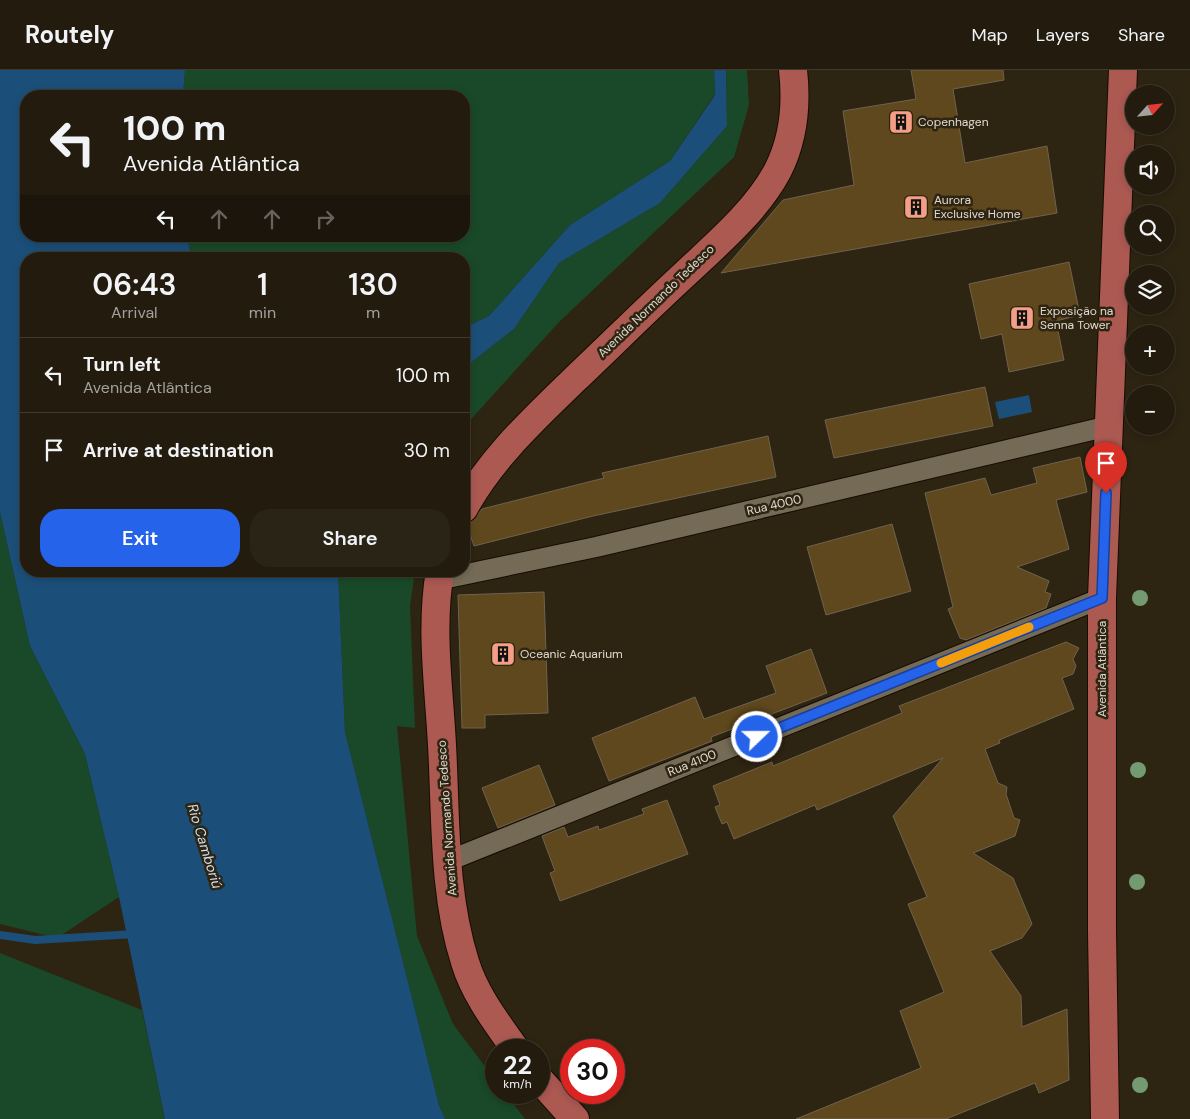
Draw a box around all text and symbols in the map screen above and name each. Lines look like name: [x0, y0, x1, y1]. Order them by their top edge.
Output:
text: Routely: [25, 19, 114, 50]
text: Map: [972, 23, 1008, 47]
text: Layers: [1036, 23, 1090, 47]
text: Share: [1118, 23, 1165, 47]
north arrow: [1125, 85, 1175, 135]
map controls: [1125, 85, 1175, 435]
text: 100 m: [123, 105, 226, 151]
building icon: Copenhagen: [888, 109, 914, 135]
icon: left: [40, 110, 105, 175]
place label: Copenhagen: [918, 114, 989, 130]
button: sound: [1125, 145, 1175, 195]
text: Avenida Atlântica: [123, 149, 300, 178]
place label: Aurora Exclusive Home: [934, 192, 1021, 222]
building icon: Aurora Exclusive Home: [903, 194, 929, 220]
icon: left: [152, 205, 180, 233]
icon: ahead: [205, 205, 233, 233]
icon: ahead: [258, 205, 286, 233]
icon: right: [311, 205, 339, 233]
button: search: [1125, 205, 1175, 255]
street label: Avenida Normando Tedesco: [594, 241, 718, 361]
text: 06:43: [92, 265, 177, 304]
text: 1: [257, 265, 268, 304]
text: 130: [348, 265, 398, 304]
button: layers: [1125, 265, 1175, 315]
text: Arrival: [111, 302, 158, 323]
text: min: [249, 302, 276, 323]
text: m: [366, 302, 380, 323]
place label: Exposição na Senna Tower: [1040, 303, 1113, 333]
building icon: Exposição na Senna Tower: [1009, 305, 1035, 331]
button: +: [1125, 325, 1175, 375]
text: Turn left: [83, 352, 161, 377]
icon: left: [40, 361, 68, 389]
text: 100 m: [396, 363, 450, 388]
text: Avenida Atlântica: [83, 377, 212, 398]
button: −: [1125, 385, 1175, 435]
icon: arrive: [40, 436, 68, 464]
text: Arrive at destination: [83, 438, 274, 463]
text: 30 m: [404, 438, 450, 463]
pin: [1085, 442, 1127, 493]
icon: arrive: [1092, 449, 1120, 477]
street label: Rua 4000: [745, 491, 803, 519]
button: Exit: [40, 509, 240, 567]
button: Share: [250, 509, 450, 567]
street label: Avenida Atlântica: [1094, 621, 1110, 717]
building icon: Oceanic Aquarium: [490, 641, 516, 667]
place label: Oceanic Aquarium: [520, 646, 623, 662]
position arrow: [730, 710, 782, 762]
street label: Avenida Normando Tedesco: [434, 740, 460, 896]
street label: Rua 4100: [665, 746, 719, 780]
water label: Rio Camboriú: [184, 801, 226, 891]
speed limit sign: 30: [560, 1039, 625, 1104]
text: 22: [503, 1049, 532, 1082]
text: km/h: [503, 1076, 532, 1092]

